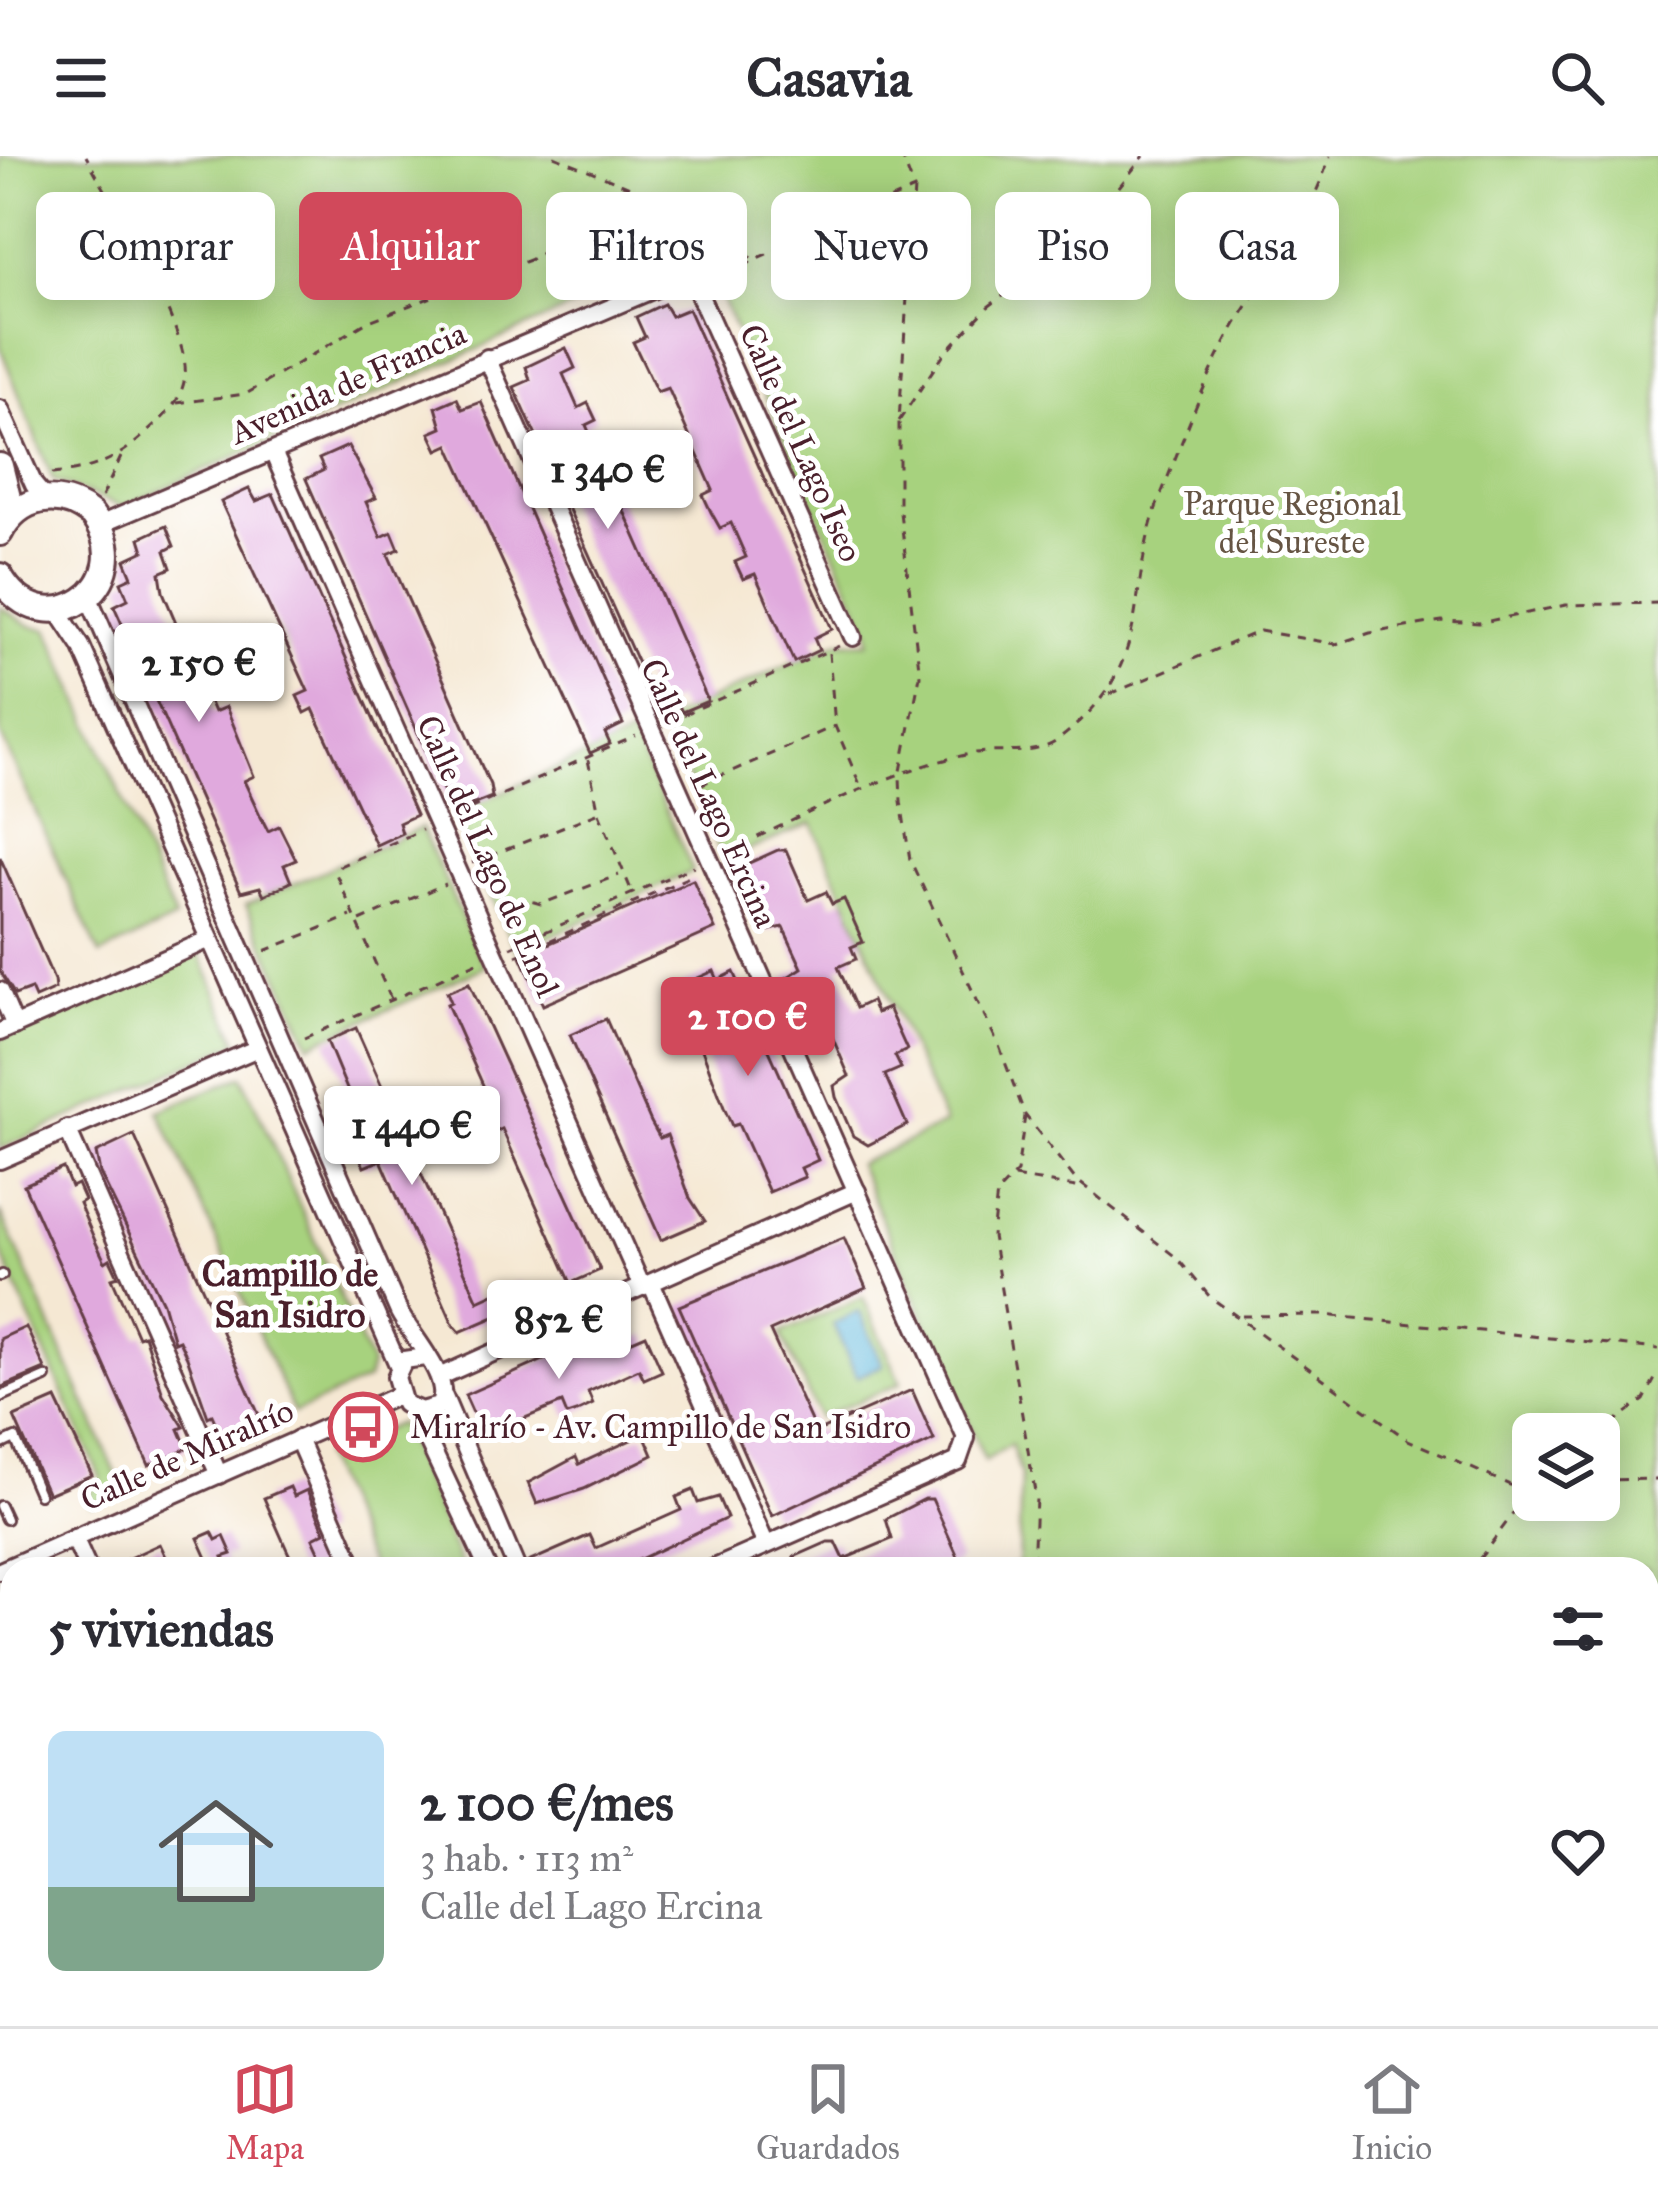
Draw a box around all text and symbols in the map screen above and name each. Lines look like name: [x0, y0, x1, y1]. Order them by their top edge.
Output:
icon: menu: [48, 45, 114, 111]
text: Casavia: [746, 45, 912, 111]
icon: search: [1544, 45, 1610, 111]
chip: Comprar: [36, 192, 275, 300]
chip: Alquilar: [299, 192, 522, 300]
chip: Filtros: [546, 192, 747, 300]
chip: Nuevo: [771, 192, 971, 300]
chip: Piso: [995, 192, 1151, 300]
chip: Casa: [1175, 192, 1339, 300]
street label: Avenida de Francia: [222, 313, 472, 454]
street label: Calle del Lago Iseo: [731, 318, 871, 568]
pin: 1 340 €: [497, 430, 719, 532]
text: 1 340 €: [550, 445, 666, 493]
park label: Parque Regional del Sureste: [1183, 484, 1401, 562]
pin: 2 150 €: [88, 623, 310, 725]
text: 2 150 €: [141, 638, 257, 686]
street label: Calle del Lago Ercina: [632, 653, 786, 934]
street label: Calle del Lago de Enol: [408, 709, 568, 1003]
pin: 2 100 €: [637, 977, 859, 1079]
text: 2 100 €: [688, 992, 808, 1040]
pin: 1 440 €: [301, 1086, 523, 1188]
text: 1 440 €: [351, 1101, 473, 1149]
district label: Campillo de San Isidro: [202, 1252, 378, 1337]
pin: 852 €: [475, 1280, 643, 1382]
text: 852 €: [514, 1295, 604, 1343]
street label: Calle de Miralrío: [74, 1390, 300, 1520]
bus stop icon: Miralrío - Av. Campillo de San Isidro: [328, 1392, 398, 1462]
place label: Miralrío - Av. Campillo de San Isidro: [410, 1407, 911, 1447]
map controls: [1512, 1413, 1620, 1521]
button: layers: [1512, 1413, 1620, 1521]
icon: filters: [1545, 1596, 1611, 1662]
text: 5 viviendas: [48, 1598, 274, 1660]
text: 2 100 €/mes: [420, 1772, 674, 1834]
icon: home: [144, 1779, 288, 1923]
icon: heart: [1545, 1818, 1611, 1884]
text: 3 hab. · 113 m²: [420, 1834, 633, 1882]
text: Calle del Lago Ercina: [420, 1882, 762, 1930]
tab: Mapa: [226, 2056, 304, 2168]
tab: Guardados: [756, 2056, 900, 2168]
tab: Inicio: [1352, 2056, 1432, 2168]

